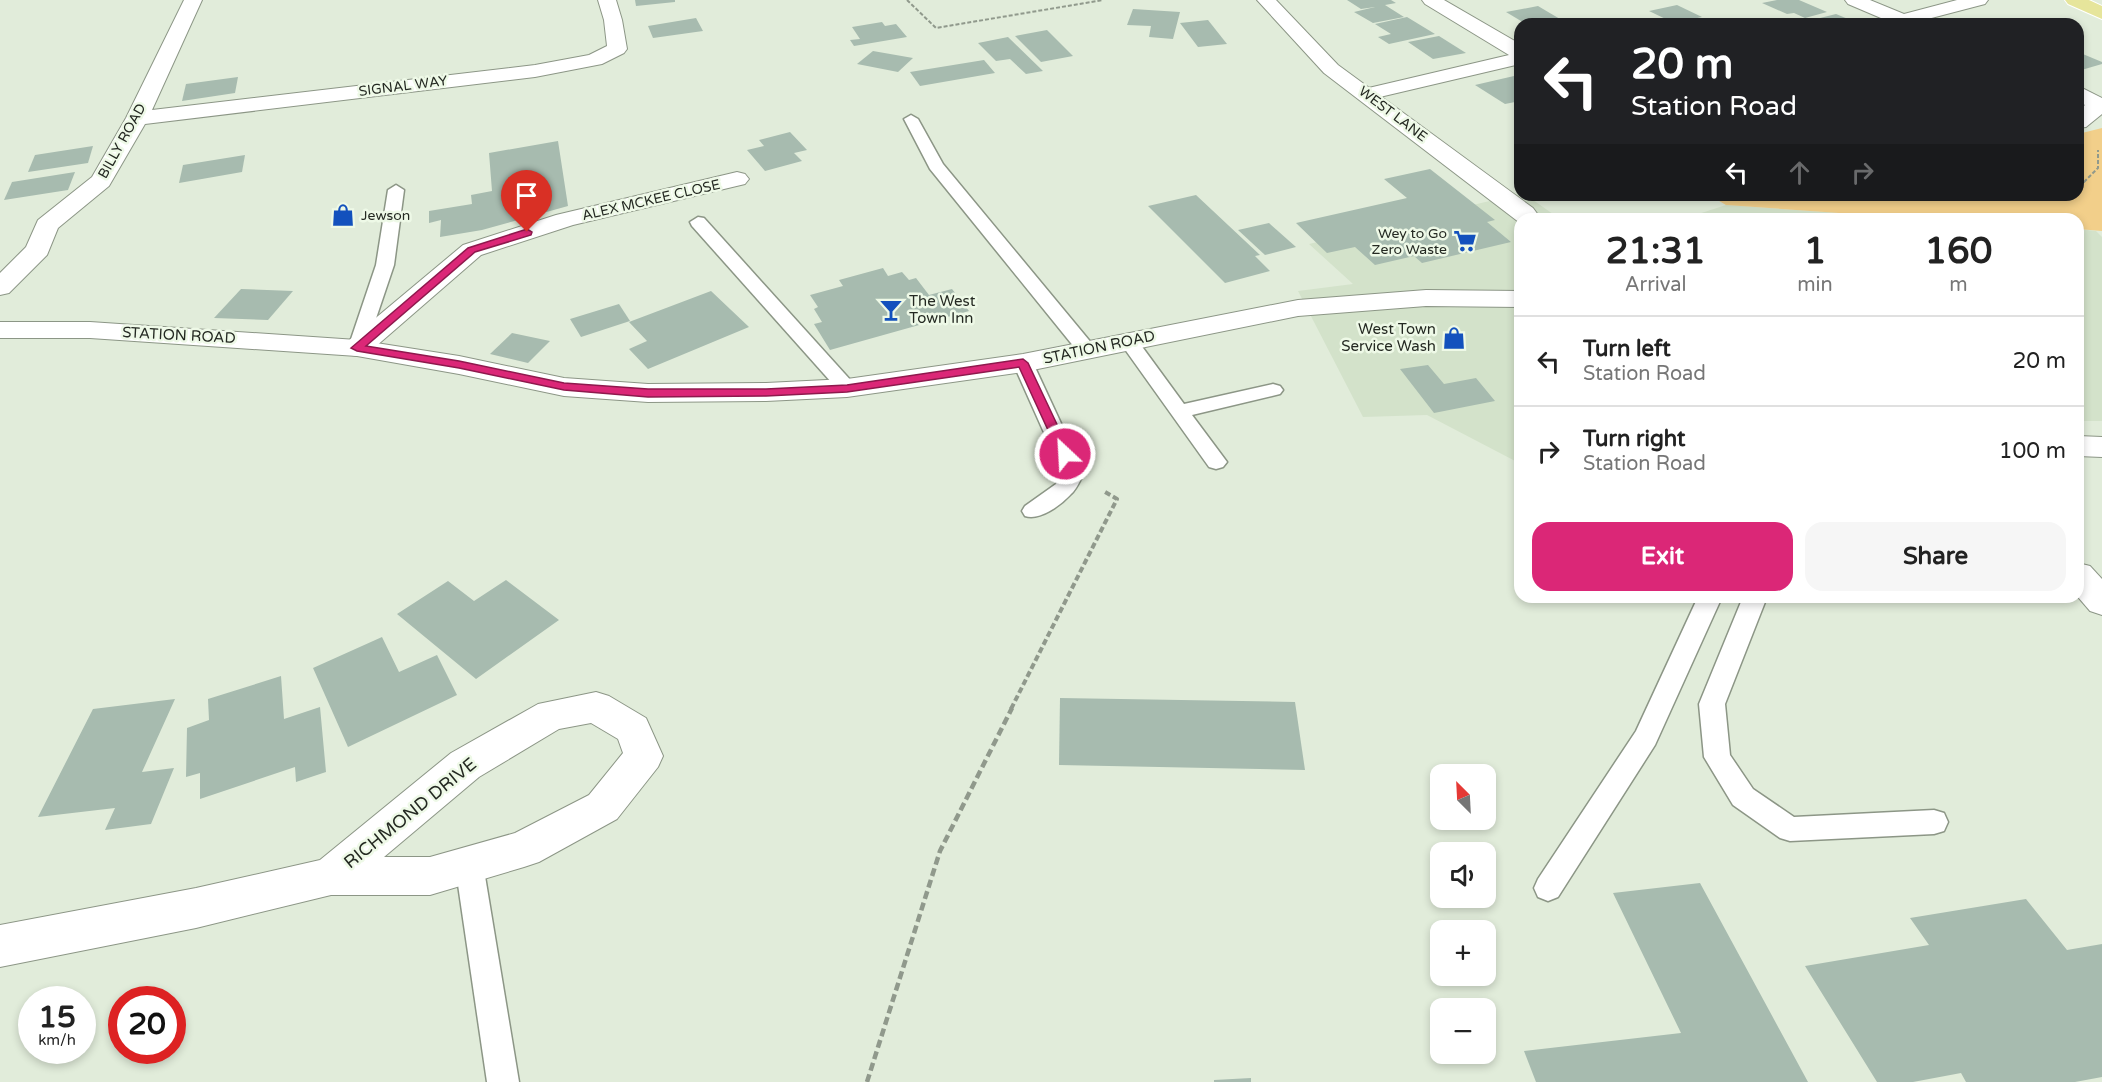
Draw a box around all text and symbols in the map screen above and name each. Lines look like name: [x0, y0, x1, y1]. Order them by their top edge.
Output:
text: 20 m: [1631, 39, 1733, 90]
icon: left: [1532, 42, 1610, 120]
street label: SIGNAL WAY: [358, 72, 448, 100]
street label: WEST LANE: [1355, 83, 1431, 145]
text: Station Road: [1631, 90, 1797, 123]
street label: BILLY ROAD: [94, 100, 150, 182]
icon: left: [1720, 156, 1753, 189]
icon: ahead: [1783, 156, 1816, 189]
icon: right: [1846, 156, 1879, 189]
pin: [501, 170, 552, 232]
street label: ALEX MCKEE CLOSE: [580, 176, 722, 224]
icon: arrive: [510, 179, 543, 212]
shop icon: Jewson: [330, 202, 356, 228]
place label: Jewson: [361, 207, 410, 224]
place label: Wey to Go Zero Waste: [1372, 225, 1447, 258]
supermarket icon: Wey to Go Zero Waste: [1452, 228, 1478, 254]
text: 21:31: [1606, 230, 1706, 273]
text: 1: [1804, 230, 1826, 273]
text: 160: [1924, 230, 1992, 273]
text: Arrival: [1625, 273, 1687, 297]
text: min: [1797, 273, 1833, 297]
text: m: [1949, 273, 1968, 297]
place label: The West Town Inn: [909, 292, 976, 327]
bar icon: The West Town Inn: [878, 297, 904, 323]
place label: West Town Service Wash: [1341, 320, 1436, 355]
street label: STATION ROAD: [122, 323, 236, 347]
shop icon: West Town Service Wash: [1441, 325, 1467, 351]
street label: STATION ROAD: [1041, 326, 1157, 368]
text: Turn left: [1583, 336, 1671, 362]
icon: left: [1532, 345, 1565, 378]
text: 20 m: [2012, 348, 2066, 374]
text: Station Road: [1583, 362, 1706, 386]
position arrow: [1033, 422, 1097, 486]
text: Turn right: [1583, 426, 1685, 452]
icon: right: [1532, 435, 1565, 468]
text: 100 m: [1999, 438, 2066, 464]
text: Station Road: [1583, 452, 1706, 476]
button: Exit: [1532, 522, 1793, 591]
button: Share: [1805, 522, 2066, 591]
street label: RICHMOND DRIVE: [339, 753, 481, 873]
north arrow: [1430, 764, 1496, 830]
map controls: [1430, 764, 1496, 1064]
button: sound: [1430, 842, 1496, 908]
button: +: [1430, 920, 1496, 986]
speed limit sign: 20: [108, 986, 186, 1064]
button: −: [1430, 998, 1496, 1064]
text: 15: [38, 999, 76, 1036]
text: km/h: [38, 1031, 76, 1049]

